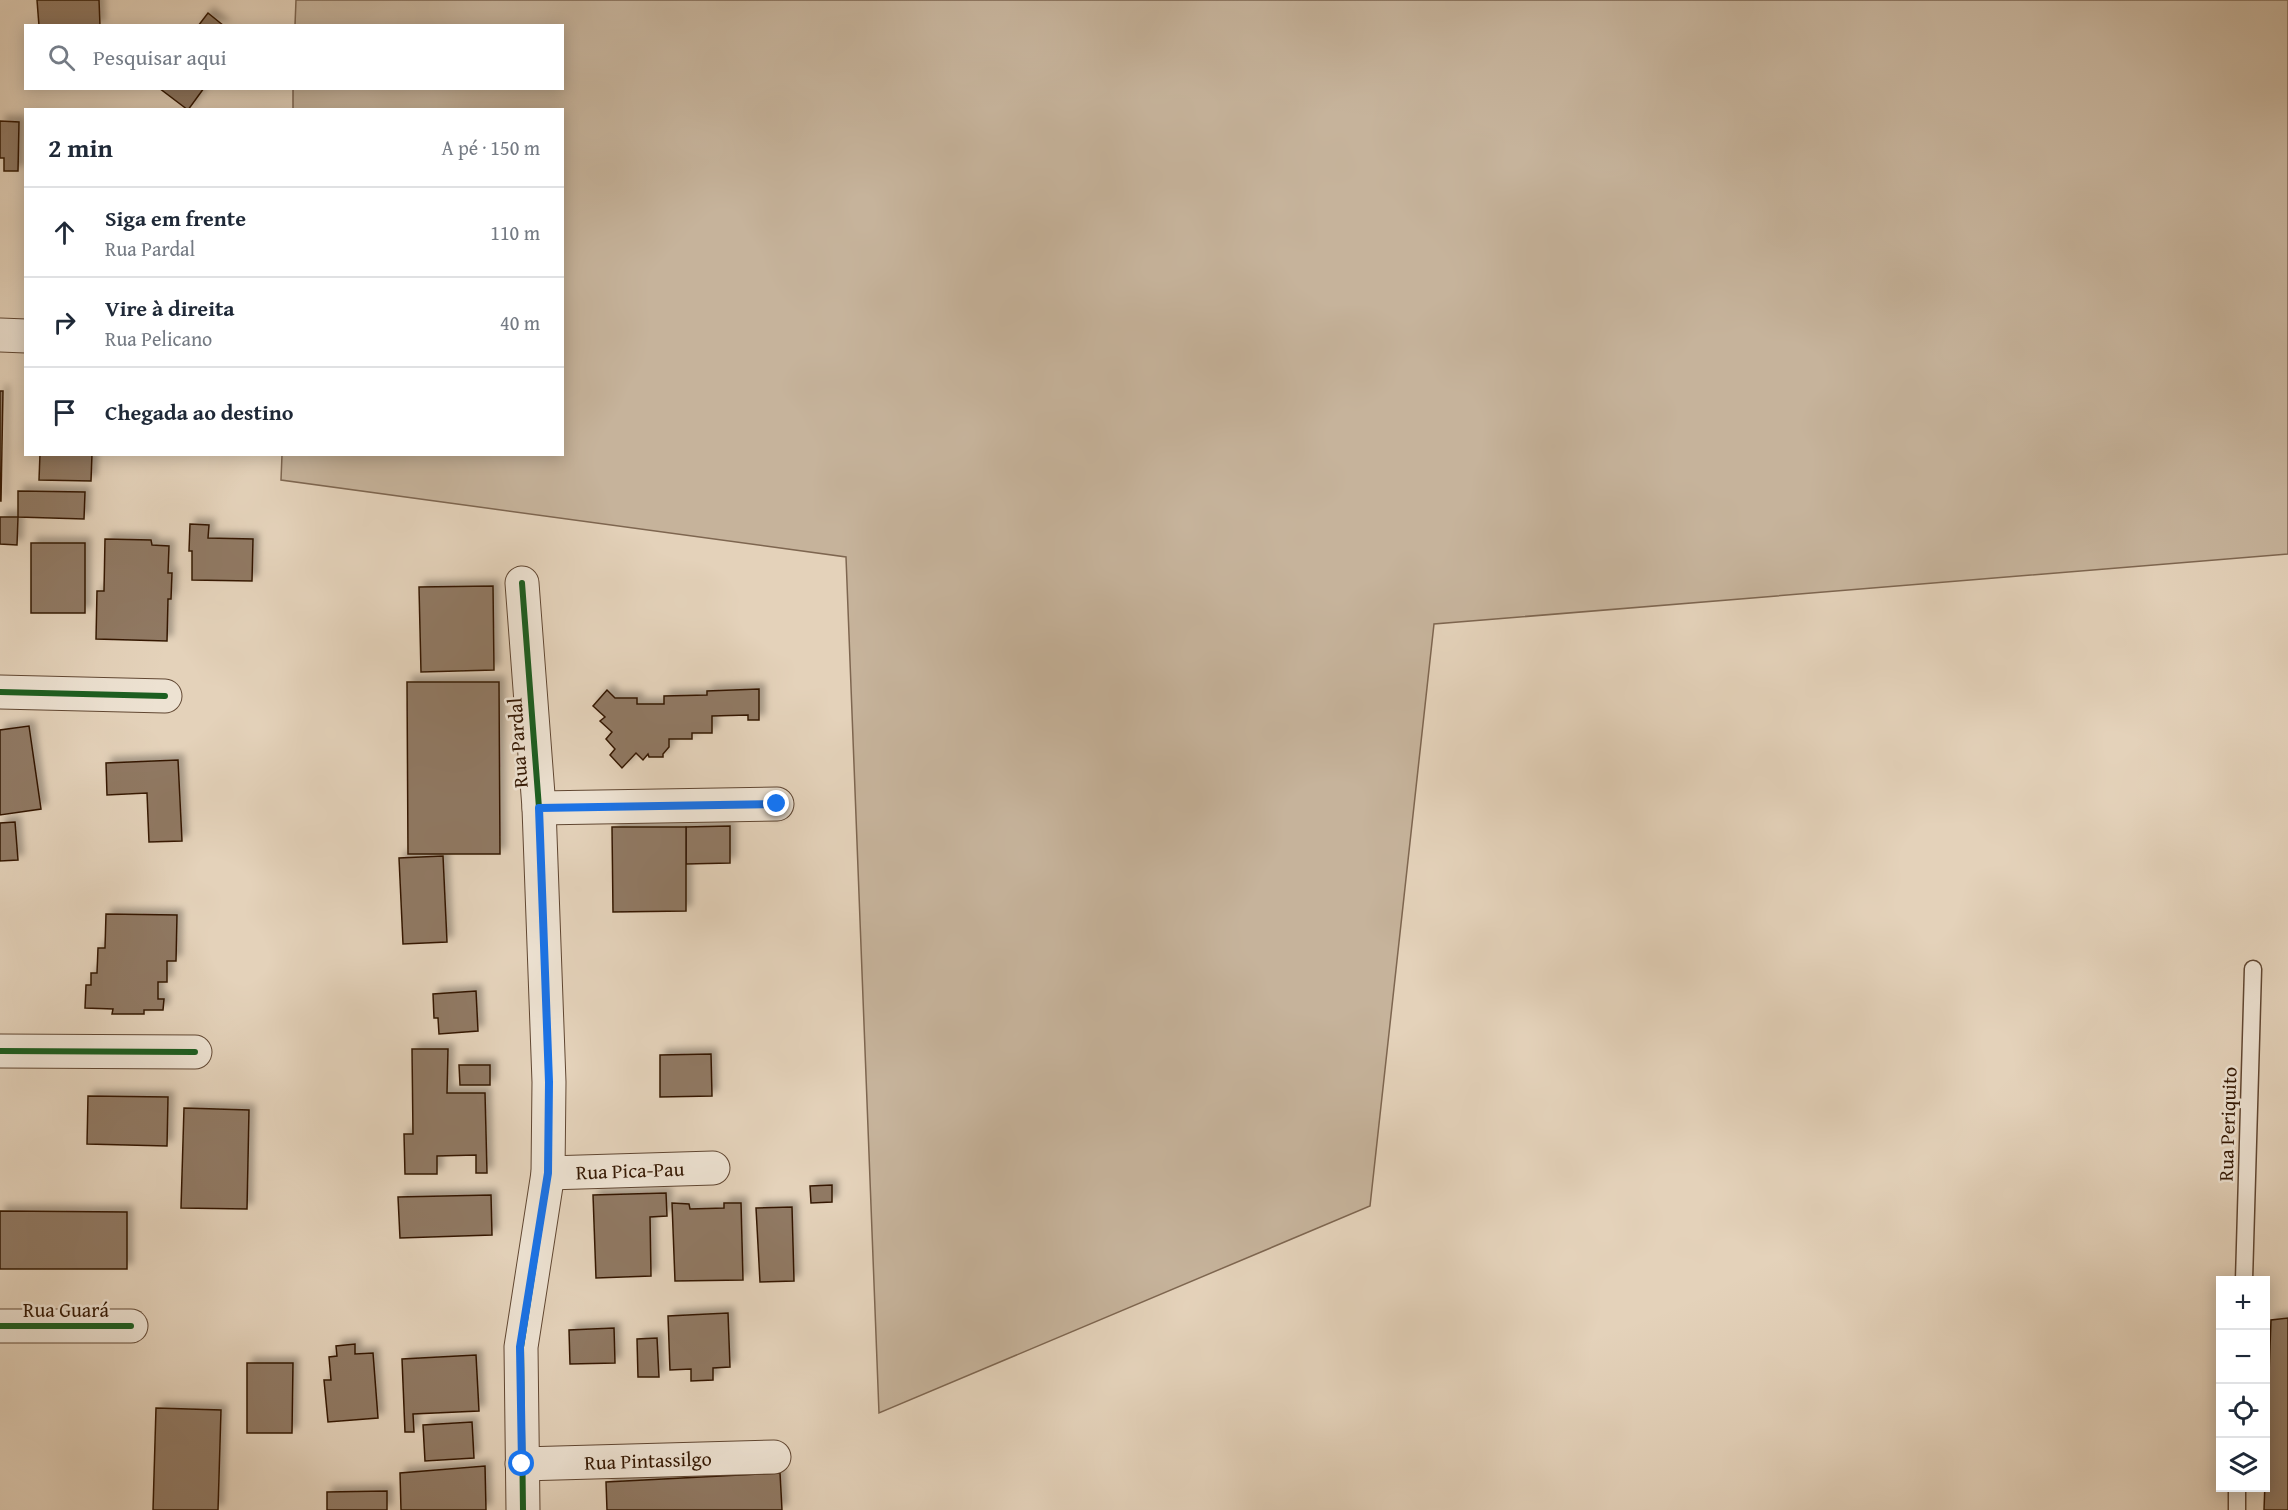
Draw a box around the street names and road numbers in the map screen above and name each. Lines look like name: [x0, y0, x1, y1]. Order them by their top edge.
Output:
street label: Rua Pardal: [499, 697, 535, 789]
street label: Rua Periquito: [2211, 1066, 2243, 1182]
street label: Rua Pica-Pau: [575, 1154, 685, 1186]
street label: Rua Guará: [23, 1295, 110, 1324]
street label: Rua Pintassilgo: [584, 1443, 712, 1477]

